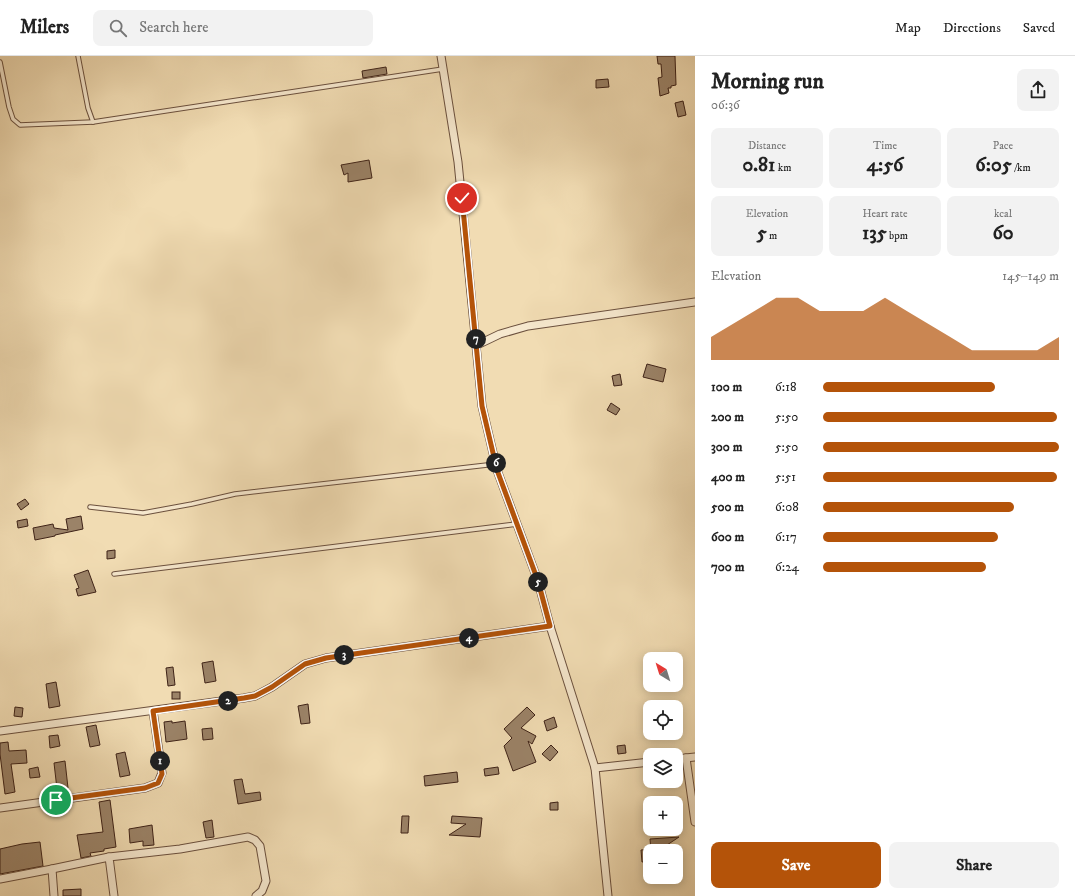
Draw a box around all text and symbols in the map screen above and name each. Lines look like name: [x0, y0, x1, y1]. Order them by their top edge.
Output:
search box: [93, 10, 373, 46]
text: Milers: [20, 16, 69, 39]
icon: search: [107, 17, 129, 39]
text: Search here: [139, 18, 209, 37]
text: Map: [895, 19, 921, 37]
text: Directions: [943, 19, 1001, 37]
text: Saved: [1023, 19, 1055, 37]
text: Morning run: [711, 68, 824, 95]
button: share: [1017, 69, 1059, 111]
text: 06:36: [711, 97, 740, 113]
text: Distance: [748, 139, 786, 153]
text: Time: [873, 139, 897, 153]
text: Pace: [993, 139, 1013, 153]
text: 0.81: [743, 153, 775, 178]
text: 4:56: [866, 153, 904, 178]
text: 6:05: [975, 153, 1012, 178]
text: km: [775, 161, 791, 175]
text: /km: [1012, 161, 1031, 175]
pin: [445, 181, 479, 215]
icon: check: [451, 187, 473, 209]
text: Elevation: [746, 207, 788, 221]
text: Heart rate: [862, 207, 908, 221]
text: kcal: [994, 207, 1012, 221]
text: 5: [757, 221, 767, 246]
text: 135: [862, 221, 887, 246]
text: 60: [992, 221, 1014, 246]
text: m: [767, 229, 777, 243]
text: bpm: [887, 229, 908, 243]
text: Elevation: [711, 268, 761, 284]
text: 145–149 m: [1002, 268, 1059, 284]
pin: 7: [466, 329, 486, 349]
text: 7: [473, 332, 479, 346]
text: 100 m: [711, 379, 742, 395]
text: 6:18: [775, 379, 796, 395]
text: 200 m: [711, 409, 744, 425]
text: 5:50: [775, 409, 798, 425]
text: 300 m: [711, 439, 742, 455]
text: 5:50: [775, 439, 798, 455]
pin: 6: [486, 453, 506, 473]
text: 6: [493, 456, 499, 470]
text: 400 m: [711, 469, 745, 485]
text: 5:51: [775, 469, 796, 485]
text: 500 m: [711, 499, 744, 515]
text: 6:08: [775, 499, 799, 515]
text: 600 m: [711, 529, 744, 545]
text: 6:17: [775, 529, 797, 545]
text: 700 m: [711, 559, 744, 575]
text: 6:24: [775, 559, 799, 575]
pin: 5: [528, 572, 548, 592]
text: 5: [535, 575, 541, 589]
pin: 4: [459, 628, 479, 648]
text: 4: [466, 631, 472, 645]
pin: 3: [334, 645, 354, 665]
text: 3: [342, 648, 346, 662]
north arrow: [643, 652, 683, 692]
map controls: [643, 652, 683, 884]
pin: 2: [218, 691, 238, 711]
text: 2: [225, 694, 231, 708]
button: locate: [643, 700, 683, 740]
button: layers: [643, 748, 683, 788]
pin: 1: [150, 751, 170, 771]
text: 1: [158, 754, 162, 768]
pin: [39, 783, 73, 817]
icon: arrive: [45, 789, 67, 811]
button: +: [643, 796, 683, 836]
button: Save: [711, 842, 881, 888]
button: Share: [889, 842, 1059, 888]
button: −: [643, 844, 683, 884]

